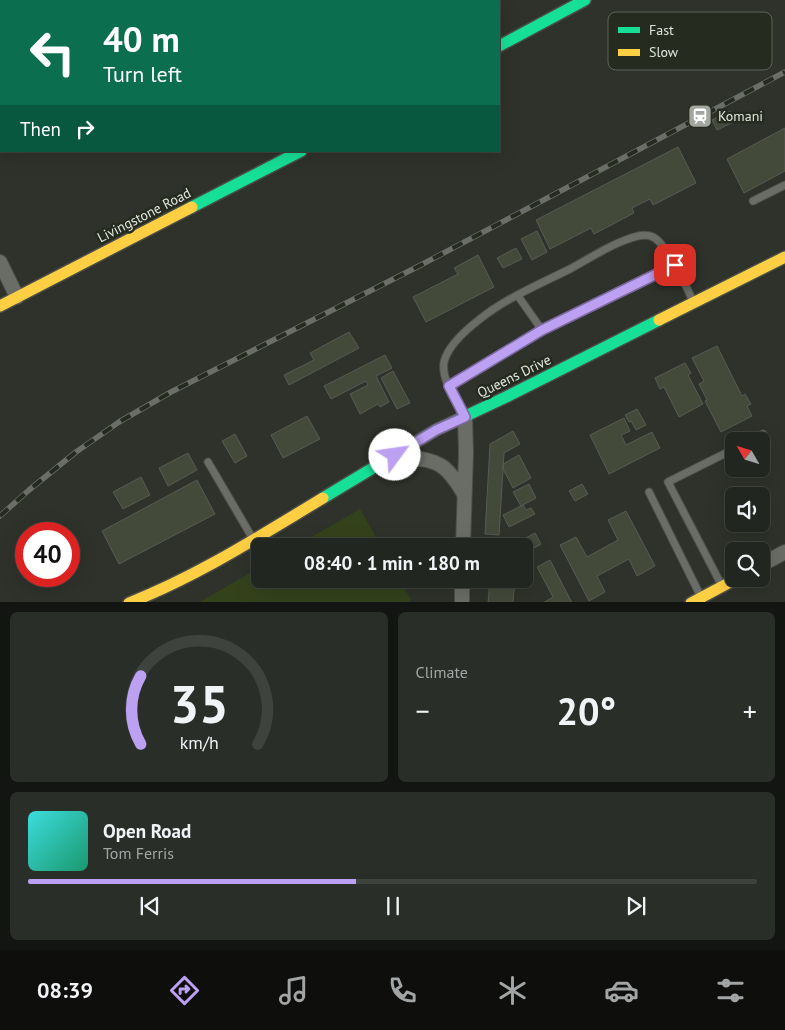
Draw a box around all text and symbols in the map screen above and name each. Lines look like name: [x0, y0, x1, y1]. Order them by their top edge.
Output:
legend: [608, 12, 772, 70]
text: 40 m: [103, 16, 180, 62]
icon: left: [20, 20, 85, 85]
text: Fast: [649, 21, 674, 39]
text: Slow: [649, 43, 679, 61]
text: Turn left: [103, 60, 182, 88]
station icon: Komani: [687, 103, 713, 129]
place label: Komani: [718, 107, 763, 125]
icon: right: [71, 115, 99, 143]
text: Then: [20, 117, 61, 141]
street label: Livingstone Road: [94, 184, 194, 246]
pin: [654, 244, 696, 286]
icon: arrive: [661, 251, 689, 279]
street label: Queens Drive: [474, 350, 554, 402]
position arrow: [368, 428, 420, 480]
north arrow: [725, 432, 770, 478]
map controls: [725, 432, 770, 587]
button: sound: [725, 487, 770, 532]
speed limit sign: 40: [15, 522, 80, 587]
button: search: [725, 542, 770, 587]
text: 08:40 · 1 min · 180 m: [304, 551, 480, 575]
text: Climate: [416, 662, 468, 682]
text: 35: [169, 670, 228, 737]
text: 20°: [556, 686, 616, 735]
text: −: [416, 692, 430, 729]
text: +: [743, 692, 757, 729]
text: km/h: [179, 731, 218, 754]
text: Open Road: [103, 819, 191, 843]
text: Tom Ferris: [103, 843, 174, 863]
icon: previous: [136, 892, 164, 920]
icon: pause: [379, 892, 407, 920]
icon: next: [622, 892, 650, 920]
icon: directions: [167, 973, 202, 1008]
icon: music: [276, 973, 311, 1008]
icon: phone: [385, 973, 420, 1008]
icon: climate: [495, 973, 530, 1008]
icon: car: [604, 973, 639, 1008]
icon: filters: [713, 973, 748, 1008]
text: 08:39: [37, 976, 93, 1004]

